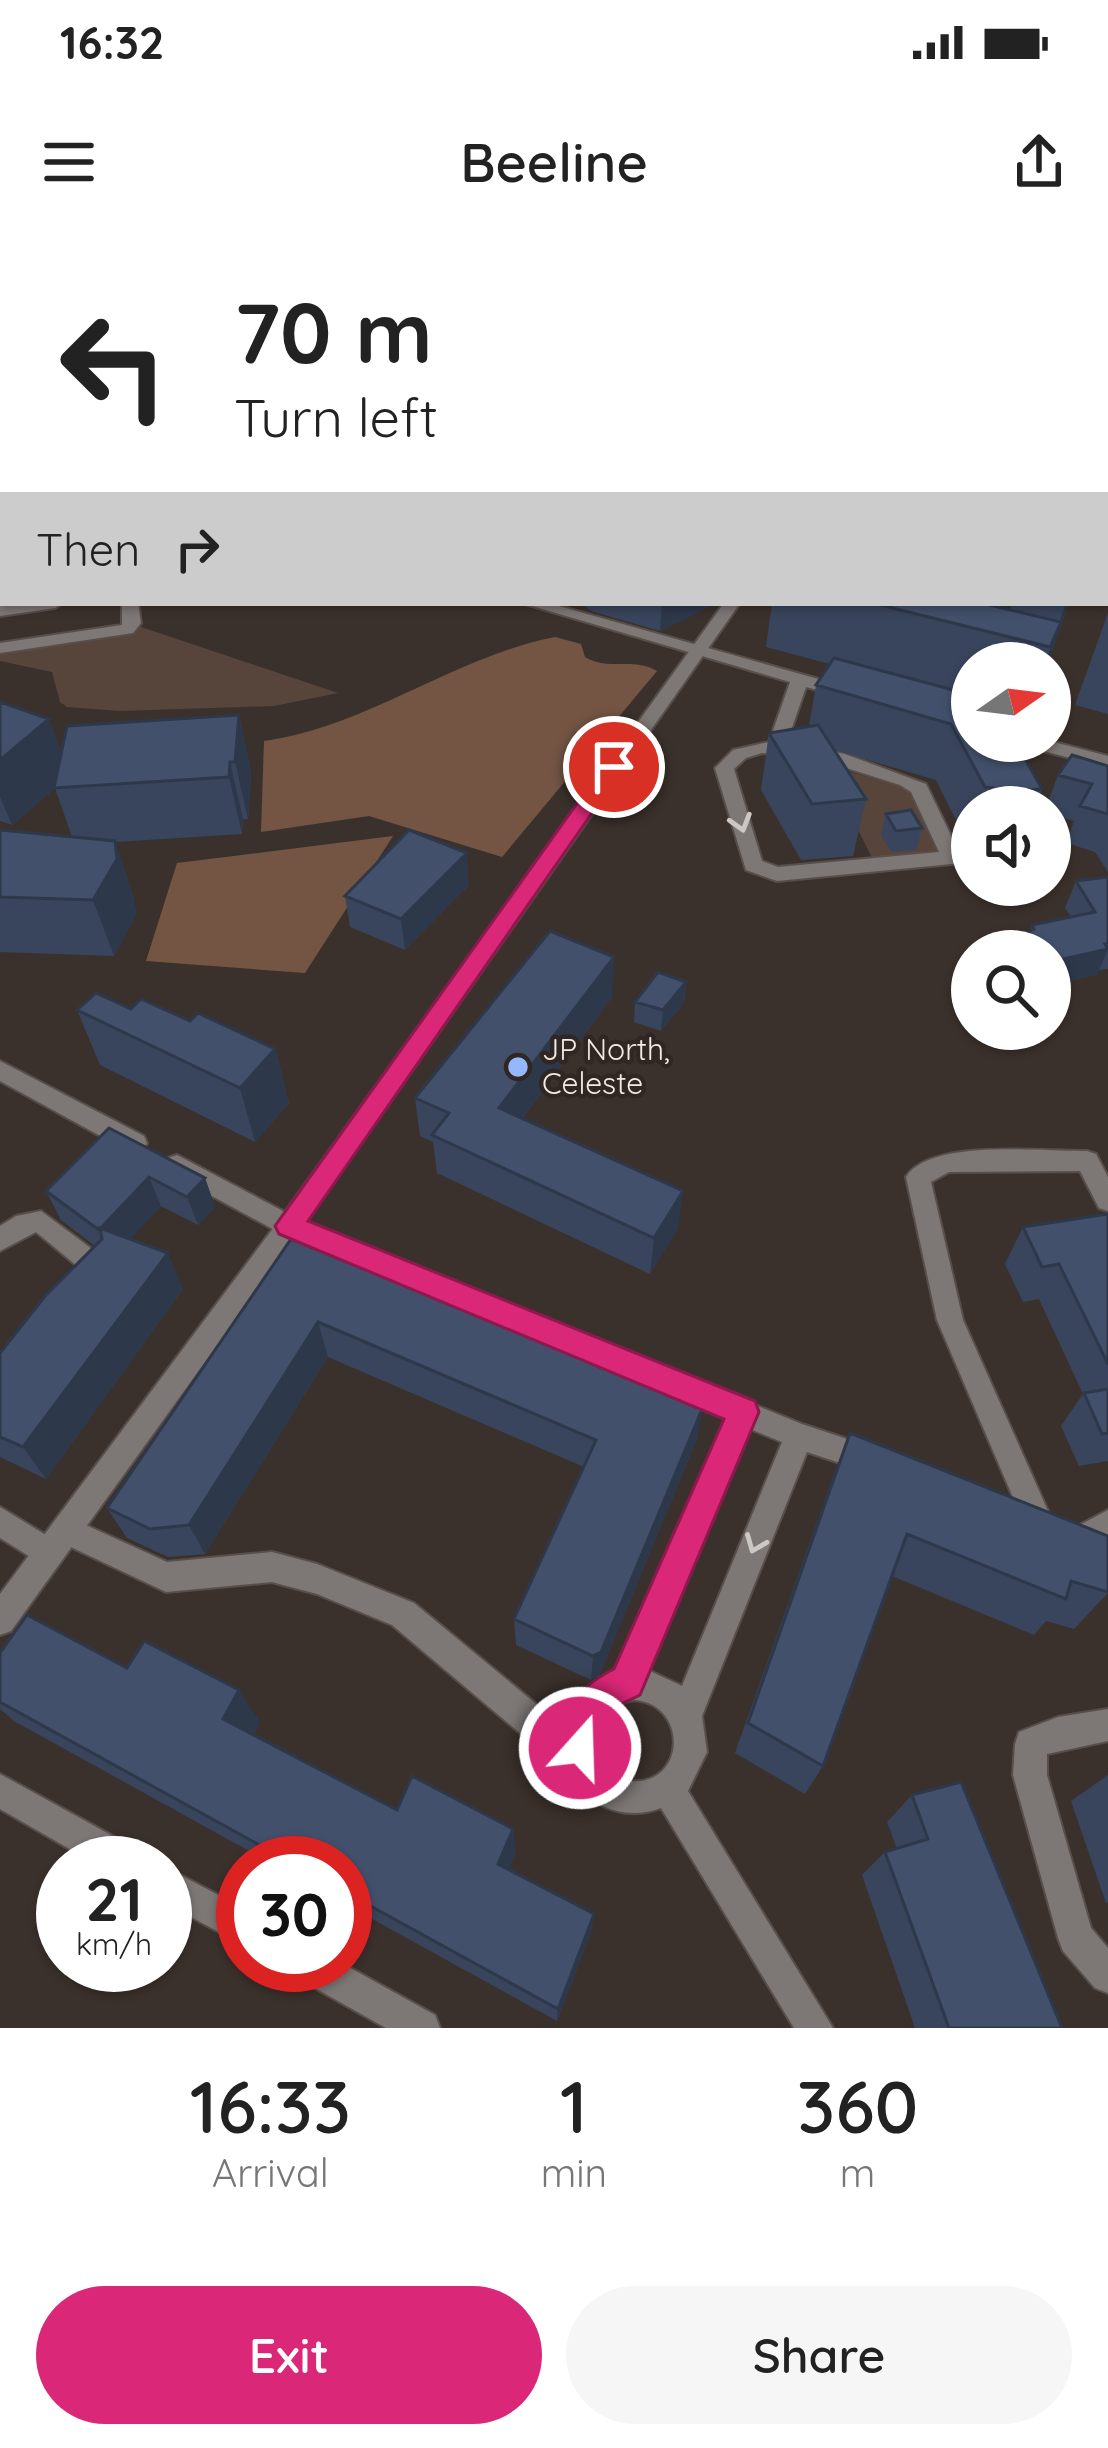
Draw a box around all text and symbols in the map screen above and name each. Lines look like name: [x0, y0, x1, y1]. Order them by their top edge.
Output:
text: 16:32: [60, 14, 164, 70]
text: Beeline: [460, 128, 648, 196]
icon: menu: [36, 129, 102, 195]
icon: share: [1006, 129, 1072, 195]
text: 70 m: [234, 279, 433, 384]
icon: left: [36, 288, 192, 444]
text: Turn left: [234, 383, 438, 451]
icon: right: [164, 516, 230, 582]
text: Then: [36, 521, 140, 577]
north arrow: [951, 642, 1071, 762]
map controls: [951, 642, 1071, 1050]
pin: [563, 716, 665, 818]
icon: arrive: [581, 734, 647, 800]
button: sound: [951, 786, 1071, 906]
one-way arrow: [727, 812, 752, 833]
button: search: [951, 930, 1071, 1050]
place label: JP North, Celeste: [542, 1030, 670, 1102]
marker: JP North, Celeste: [505, 1054, 531, 1080]
one-way arrow: [745, 1533, 769, 1554]
position arrow: [517, 1685, 643, 1811]
speed limit sign: 30: [216, 1836, 372, 1992]
text: 21: [85, 1861, 143, 1936]
text: km/h: [76, 1925, 152, 1963]
text: 16:33: [190, 2061, 351, 2151]
text: 1: [560, 2061, 588, 2151]
text: 360: [797, 2061, 918, 2151]
text: Arrival: [212, 2148, 329, 2197]
text: min: [541, 2148, 607, 2197]
text: m: [840, 2148, 875, 2197]
button: Exit: [36, 2286, 542, 2424]
button: Share: [566, 2286, 1072, 2424]

